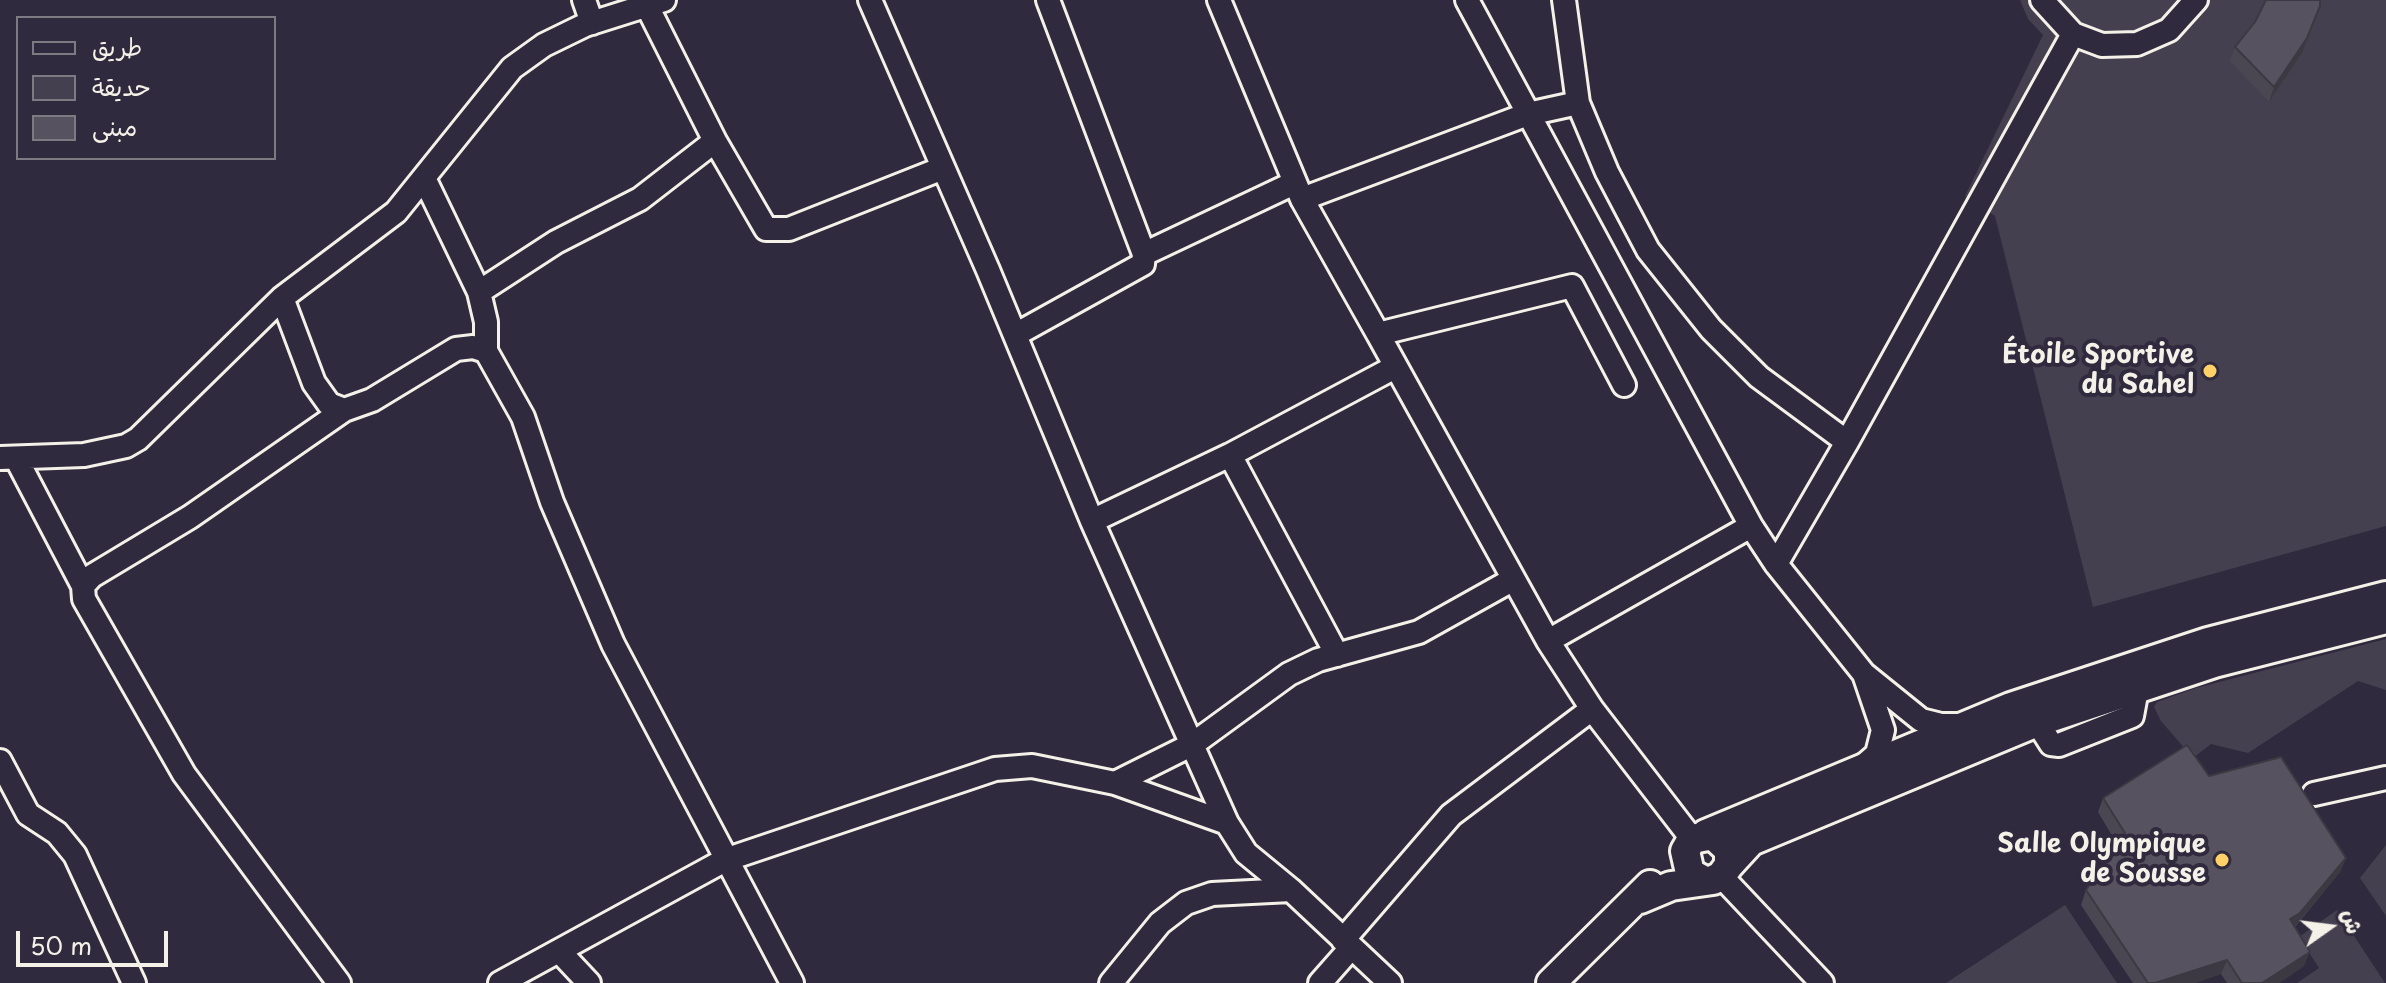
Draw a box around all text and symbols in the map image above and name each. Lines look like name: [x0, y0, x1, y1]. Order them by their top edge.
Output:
legend: [16, 16, 276, 160]
text: طريق: [92, 28, 142, 64]
text: حديقة: [92, 68, 151, 104]
text: مبنى: [92, 108, 137, 144]
place label: Étoile Sportive du Sahel: [2002, 340, 2194, 402]
marker: Étoile Sportive du Sahel: [2201, 362, 2219, 380]
place label: Salle Olympique de Sousse: [1997, 829, 2206, 890]
marker: Salle Olympique de Sousse: [2213, 851, 2231, 869]
north arrow: [2290, 887, 2370, 967]
text: ش: [2335, 905, 2373, 937]
scale bar: [20, 915, 172, 965]
text: 50 m: [30, 927, 92, 963]

